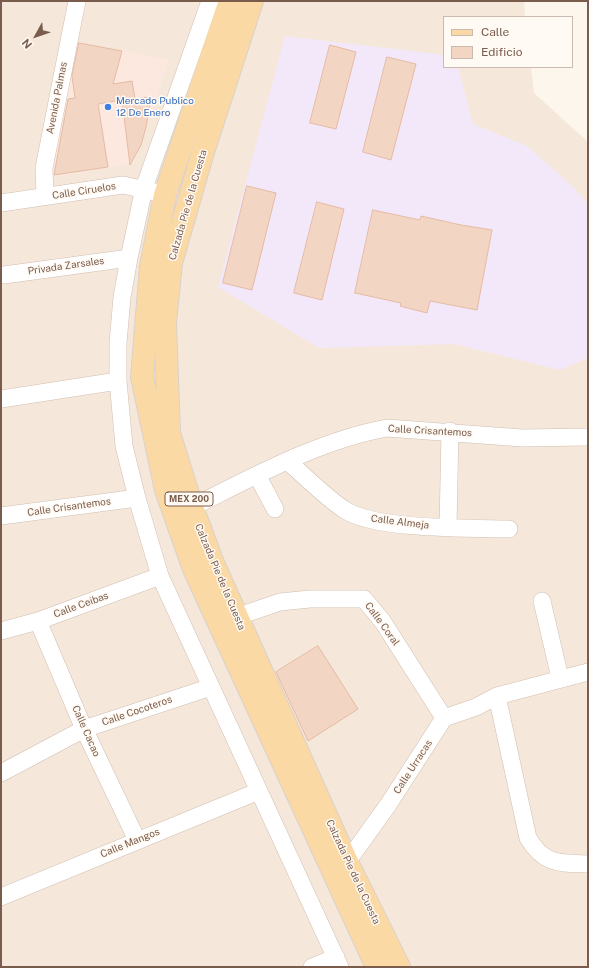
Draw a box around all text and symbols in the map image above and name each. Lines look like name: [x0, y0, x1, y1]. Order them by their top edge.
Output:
north arrow: [16, 16, 56, 56]
legend: [443, 16, 573, 68]
text: Calle: [481, 25, 509, 39]
text: N: [19, 37, 34, 51]
text: Edificio: [481, 45, 523, 59]
street label: Avenida Palmas: [44, 61, 70, 135]
place label: Mercado Publico 12 De Enero: [116, 95, 194, 118]
marker: Mercado Publico 12 De Enero: [103, 102, 113, 112]
street label: Calzada Pie de la Cuesta: [166, 148, 210, 262]
street label: Calle Ciruelos: [51, 180, 117, 202]
street label: Privada Zarsales: [27, 255, 105, 277]
street label: Calle Crisantemos: [388, 423, 472, 439]
road number: MEX 200: [165, 492, 213, 506]
street label: Calle Crisantemos: [26, 495, 112, 519]
street label: Calle Almeja: [370, 512, 430, 532]
street label: Calzada Pie de la Cuesta: [192, 522, 248, 632]
street label: Calle Ceibas: [52, 590, 110, 620]
street label: Calle Coral: [362, 600, 402, 648]
street label: Calle Cocoteros: [100, 693, 174, 729]
street label: Calle Cacao: [69, 703, 103, 759]
street label: Calle Urracas: [391, 738, 435, 796]
street label: Calzada Pie de la Cuesta: [323, 818, 383, 926]
street label: Calle Mangos: [99, 826, 161, 860]

